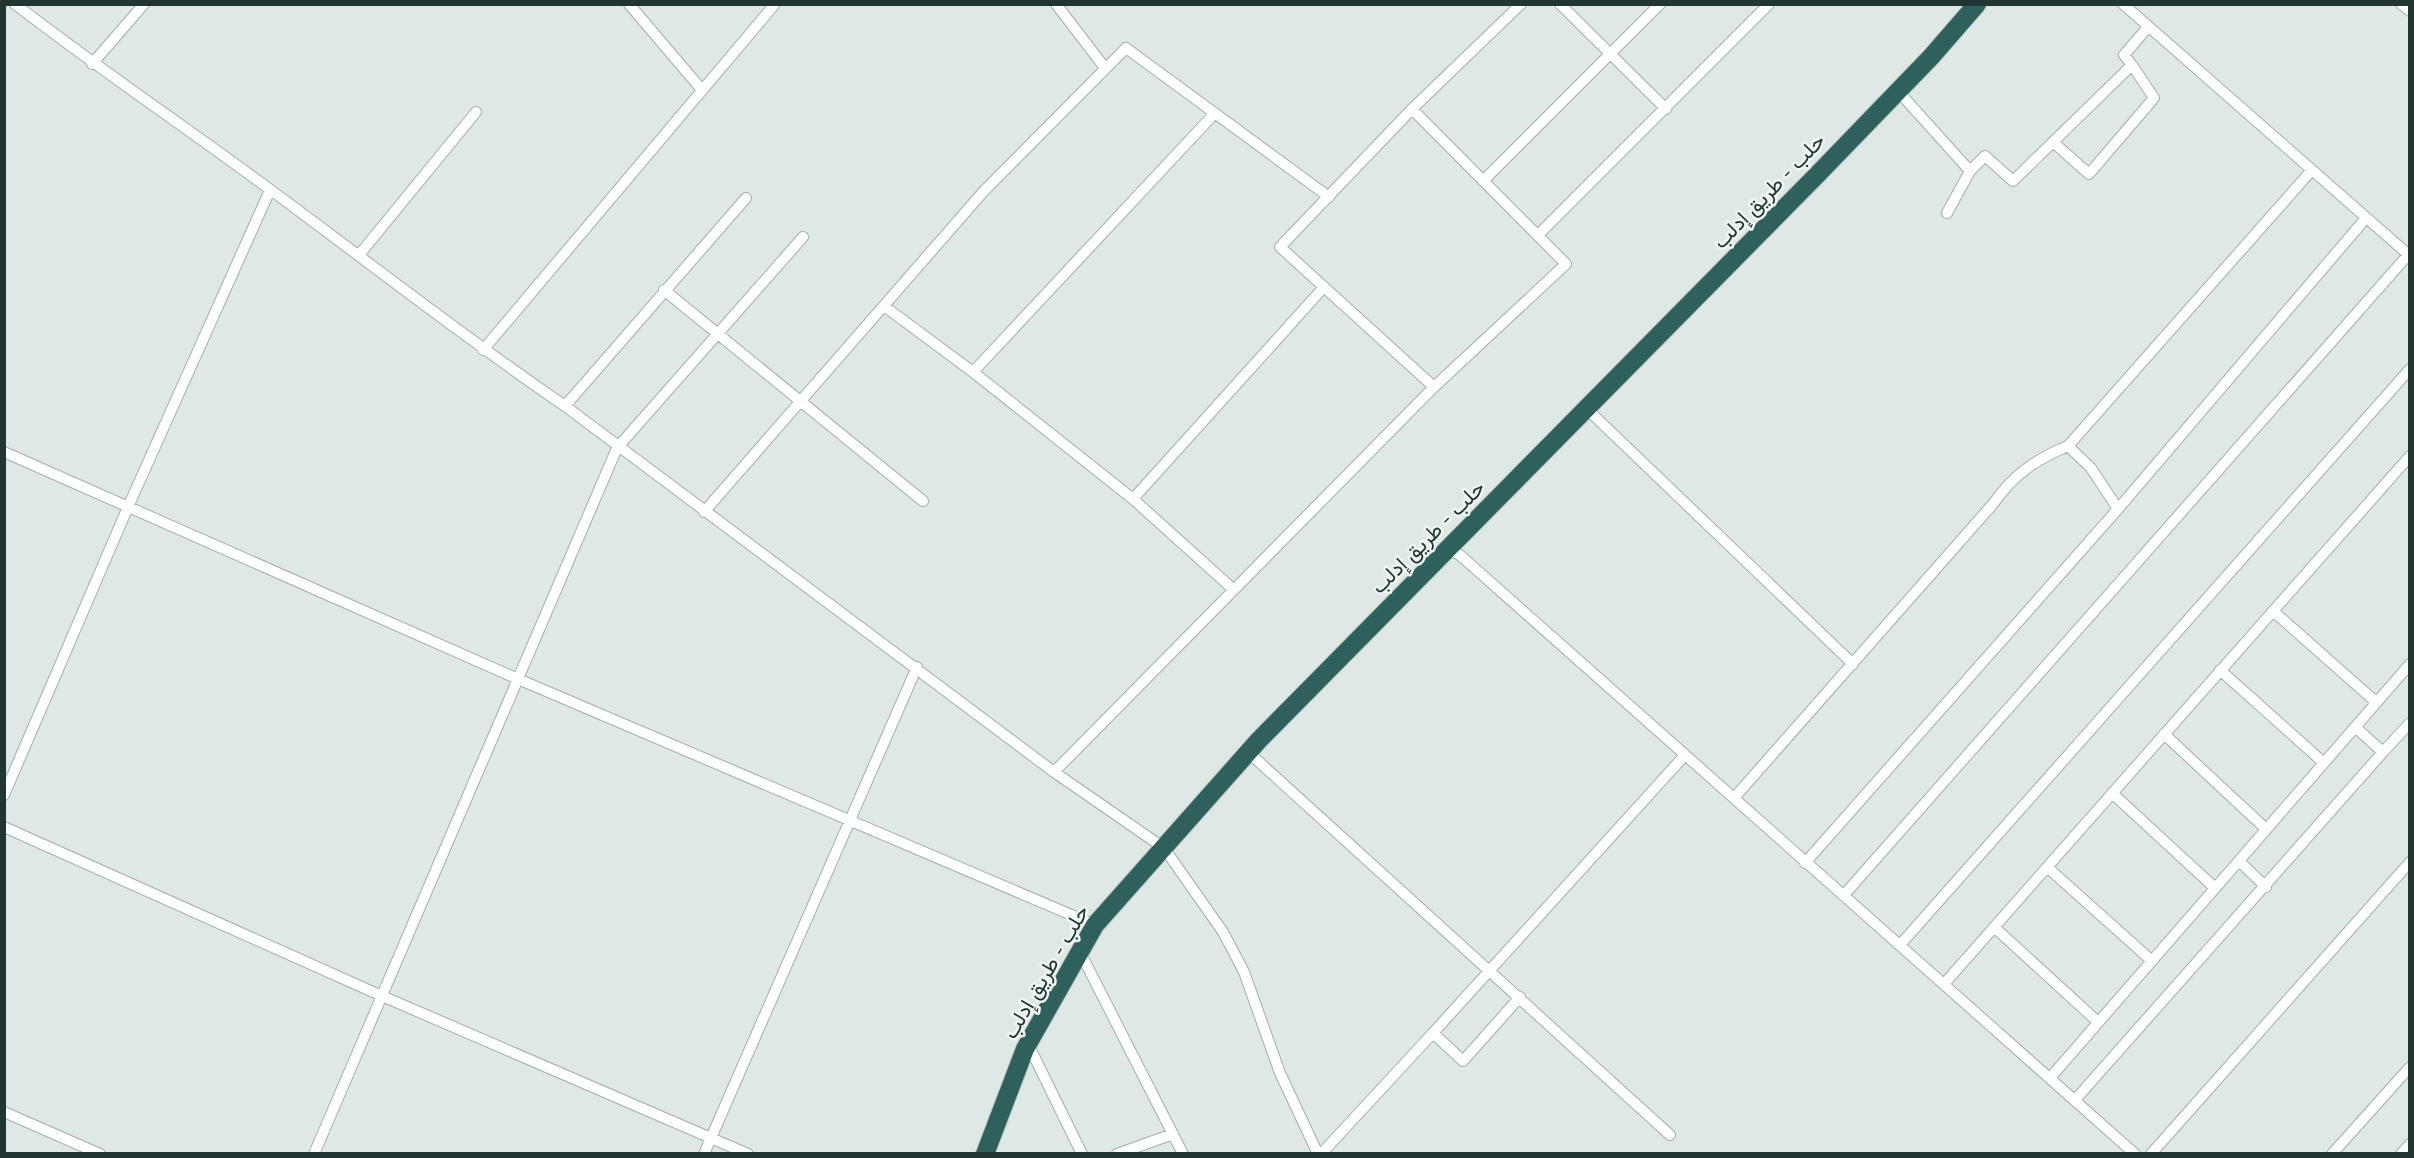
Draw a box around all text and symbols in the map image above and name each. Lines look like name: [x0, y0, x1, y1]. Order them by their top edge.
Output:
street label: حلب - طريق إدلب: [1707, 127, 1831, 255]
street label: حلب - طريق إدلب: [1365, 474, 1491, 600]
street label: حلب - طريق إدلب: [996, 900, 1096, 1044]

